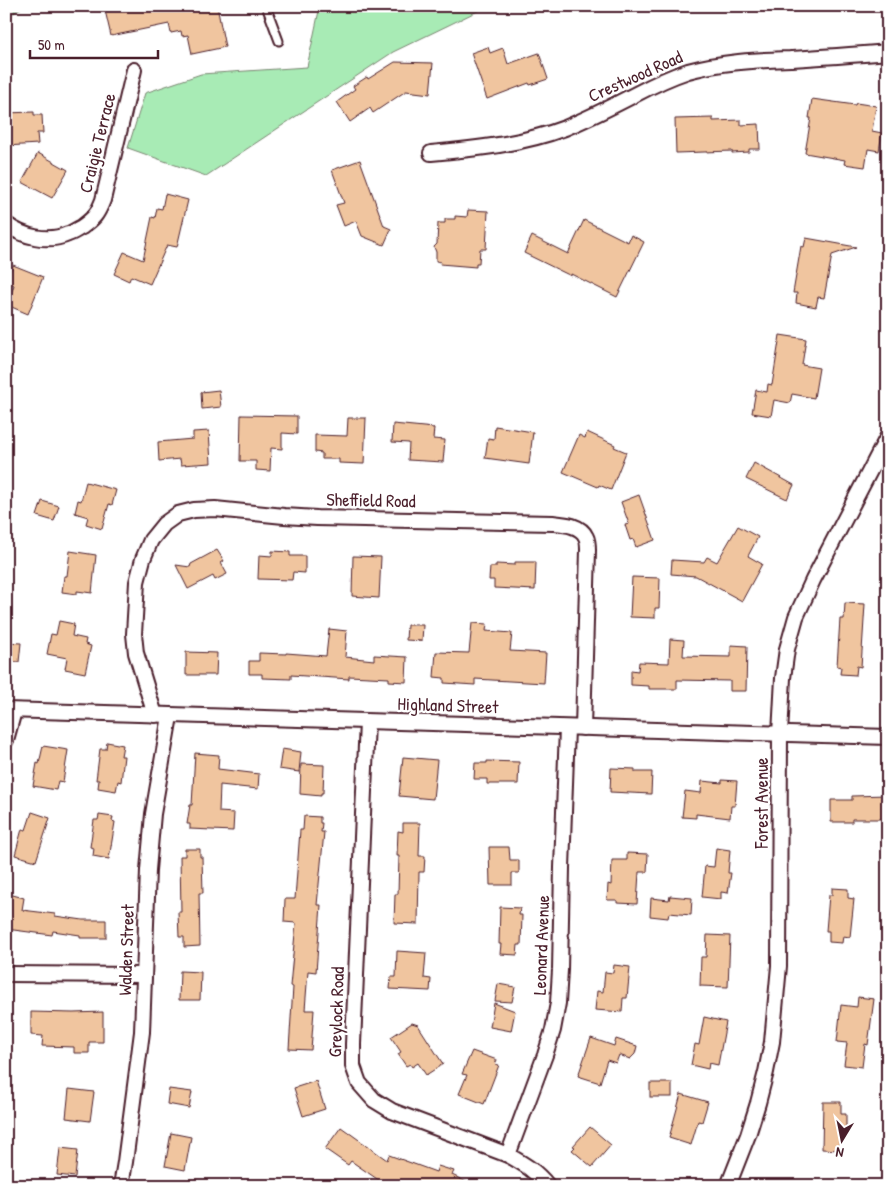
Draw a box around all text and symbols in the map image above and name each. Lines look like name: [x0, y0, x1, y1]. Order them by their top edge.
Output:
scale bar: [30, 28, 158, 60]
text: 50 m: [38, 34, 65, 55]
street label: Crestwood Road: [584, 44, 686, 108]
street label: Craigie Terrace: [73, 91, 121, 195]
street label: Sheffield Road: [326, 487, 416, 513]
street label: Highland Street: [397, 691, 500, 719]
street label: Forest Avenue: [749, 757, 774, 850]
street label: Leonard Avenue: [527, 895, 555, 995]
street label: Walden Street: [112, 903, 140, 996]
street label: Greylock Road: [322, 966, 350, 1058]
north arrow: [816, 1114, 866, 1164]
text: N: [834, 1143, 845, 1163]

